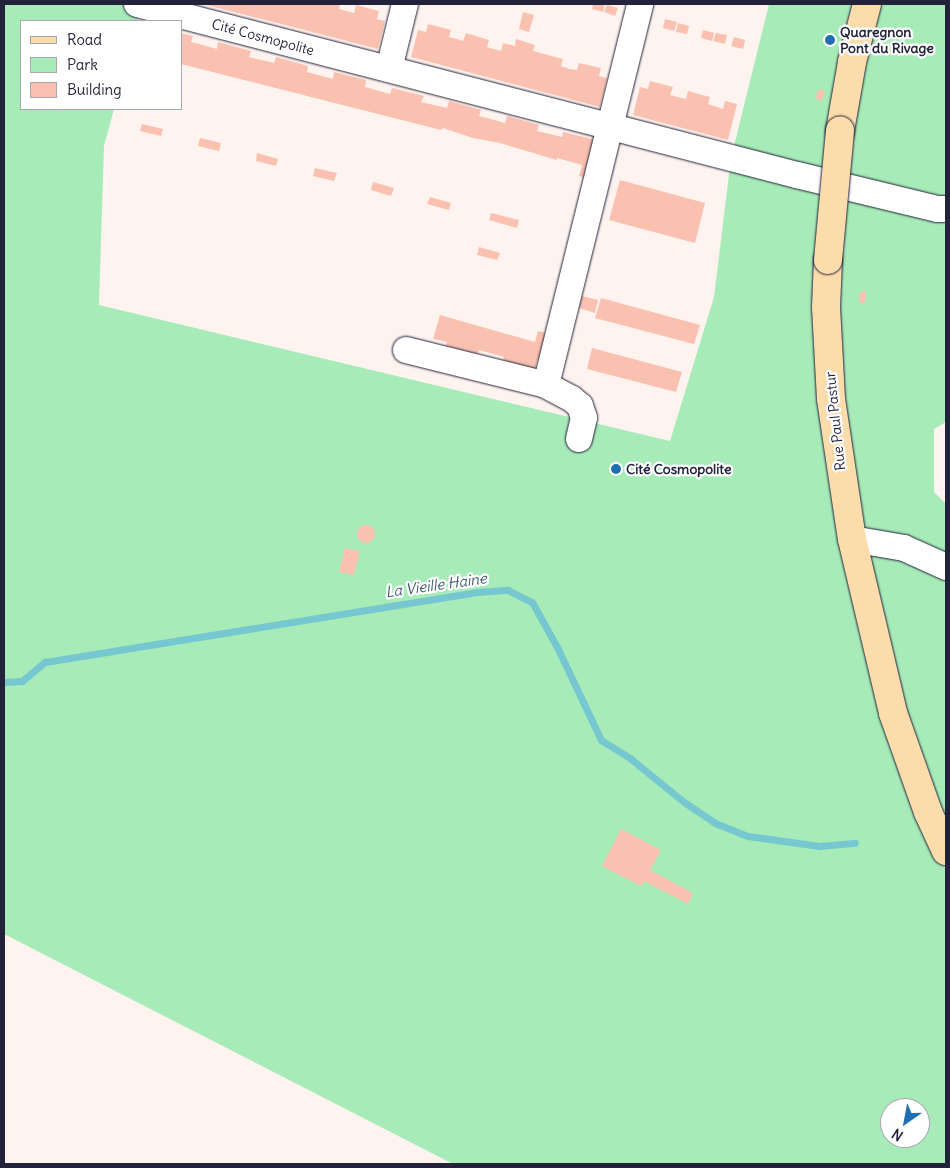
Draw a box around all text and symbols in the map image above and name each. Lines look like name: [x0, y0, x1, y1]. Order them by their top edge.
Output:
street label: Cité Cosmopolite: [210, 15, 316, 59]
legend: [20, 20, 182, 110]
place label: Quaregnon Pont du Rivage: [840, 24, 934, 56]
text: Road: [67, 30, 102, 49]
marker: Quaregnon Pont du Rivage: [824, 34, 836, 46]
text: Park: [67, 55, 98, 74]
text: Building: [67, 80, 122, 99]
street label: Rue Paul Pastur: [821, 371, 849, 471]
place label: Cité Cosmopolite: [626, 461, 731, 477]
marker: Cité Cosmopolite: [610, 463, 622, 475]
water label: La Vieille Haine: [384, 569, 488, 601]
north arrow: [880, 1098, 930, 1148]
text: N: [888, 1125, 906, 1145]

